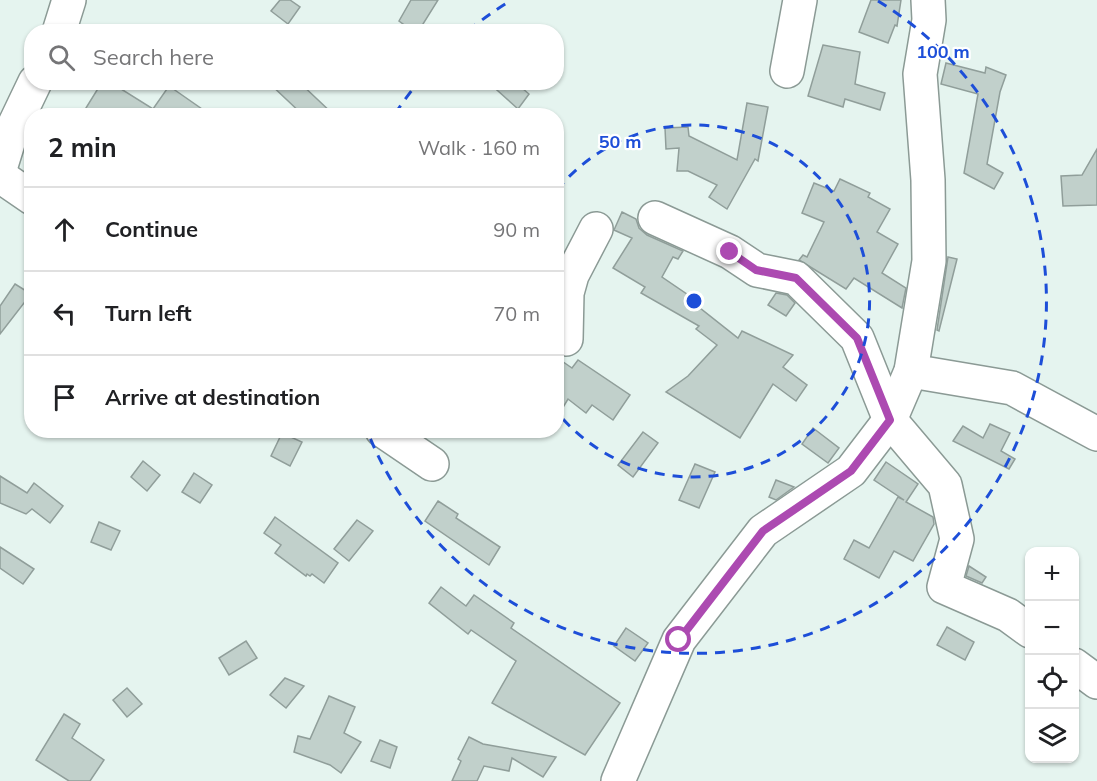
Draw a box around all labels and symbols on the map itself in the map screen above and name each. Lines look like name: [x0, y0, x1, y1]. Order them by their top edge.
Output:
text: 100 m: [916, 40, 970, 63]
text: 50 m: [599, 130, 641, 153]
route end: [716, 238, 742, 264]
centre of rings: [684, 291, 704, 311]
route start: [665, 626, 691, 652]

